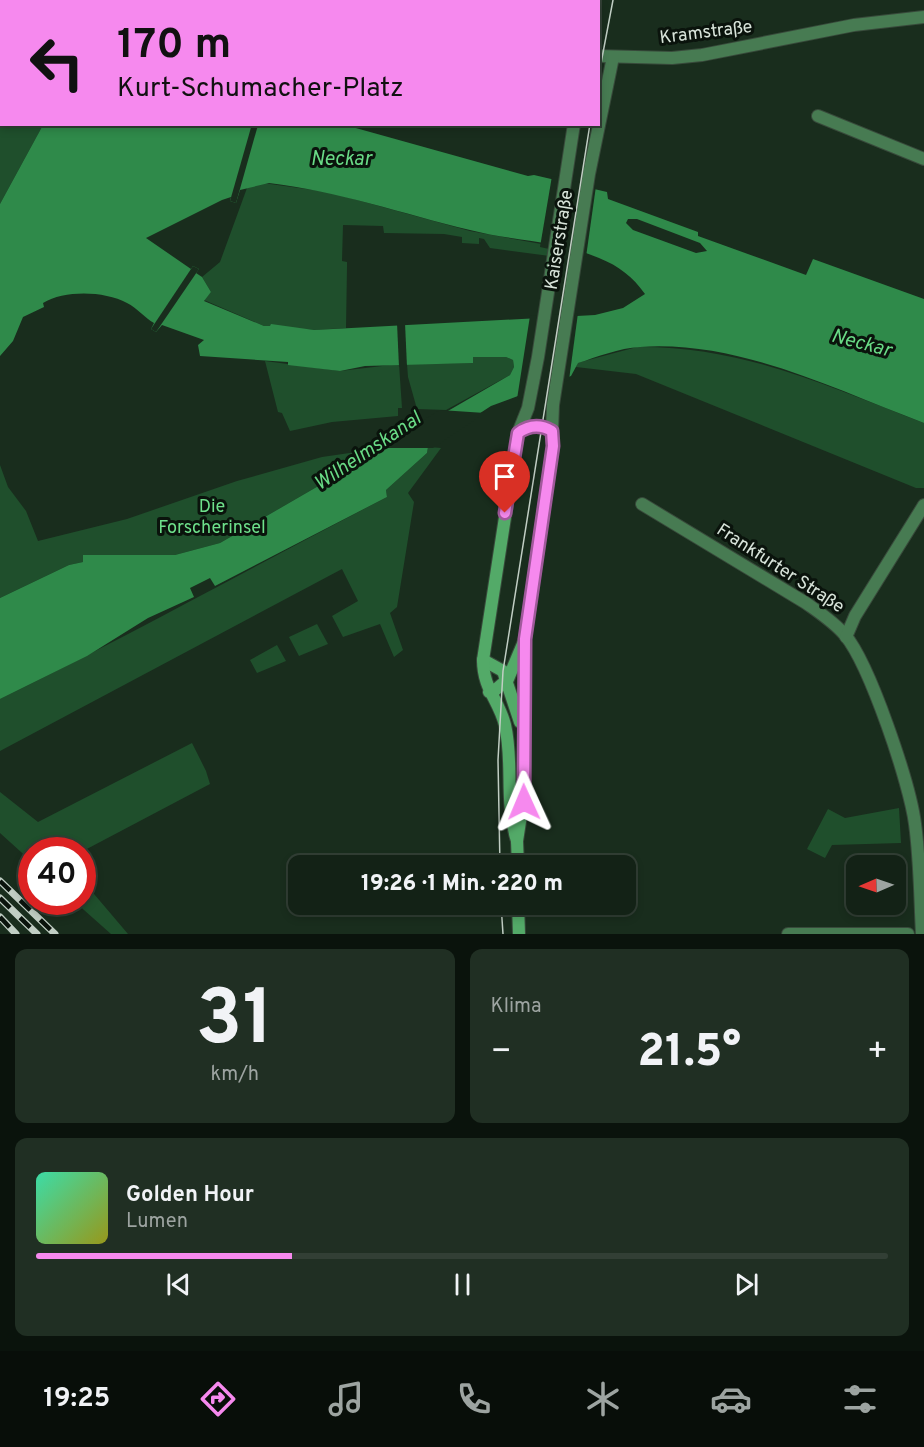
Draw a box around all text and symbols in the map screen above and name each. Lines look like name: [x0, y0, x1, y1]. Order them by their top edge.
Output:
street label: Kramstraße: [658, 16, 754, 50]
text: 170 m: [117, 20, 231, 73]
icon: left: [18, 24, 96, 102]
text: Kurt-Schumacher-Platz: [117, 72, 404, 106]
water label: Neckar: [310, 147, 373, 173]
street label: Kaiserstraße: [541, 188, 579, 292]
water label: Neckar: [828, 324, 895, 365]
water label: Wilhelmskanal: [309, 406, 427, 497]
pin: [479, 451, 530, 513]
icon: arrive: [488, 460, 521, 493]
park label: Die Forscherinsel: [158, 496, 266, 540]
street label: Frankfurter Straße: [712, 519, 848, 619]
position arrow: [492, 770, 556, 834]
speed limit sign: 40: [18, 837, 96, 915]
north arrow: [846, 855, 906, 915]
map controls: [846, 855, 906, 915]
text: 19:26 · 1 Min. · 220 m: [361, 871, 563, 898]
text: 31: [196, 973, 274, 1072]
text: Klima: [491, 994, 542, 1020]
text: 21.5°: [637, 1025, 741, 1082]
text: −: [491, 1032, 512, 1074]
text: +: [867, 1032, 888, 1074]
text: km/h: [210, 1062, 259, 1088]
text: Golden Hour: [126, 1182, 254, 1209]
text: Lumen: [126, 1209, 188, 1235]
icon: previous: [162, 1268, 195, 1301]
icon: pause: [446, 1268, 479, 1301]
icon: next: [730, 1268, 763, 1301]
icon: directions: [197, 1378, 239, 1420]
icon: music: [325, 1378, 367, 1420]
icon: phone: [453, 1378, 495, 1420]
icon: climate: [582, 1378, 624, 1420]
icon: car: [710, 1378, 752, 1420]
icon: filters: [839, 1378, 881, 1420]
text: 19:25: [43, 1382, 110, 1416]

